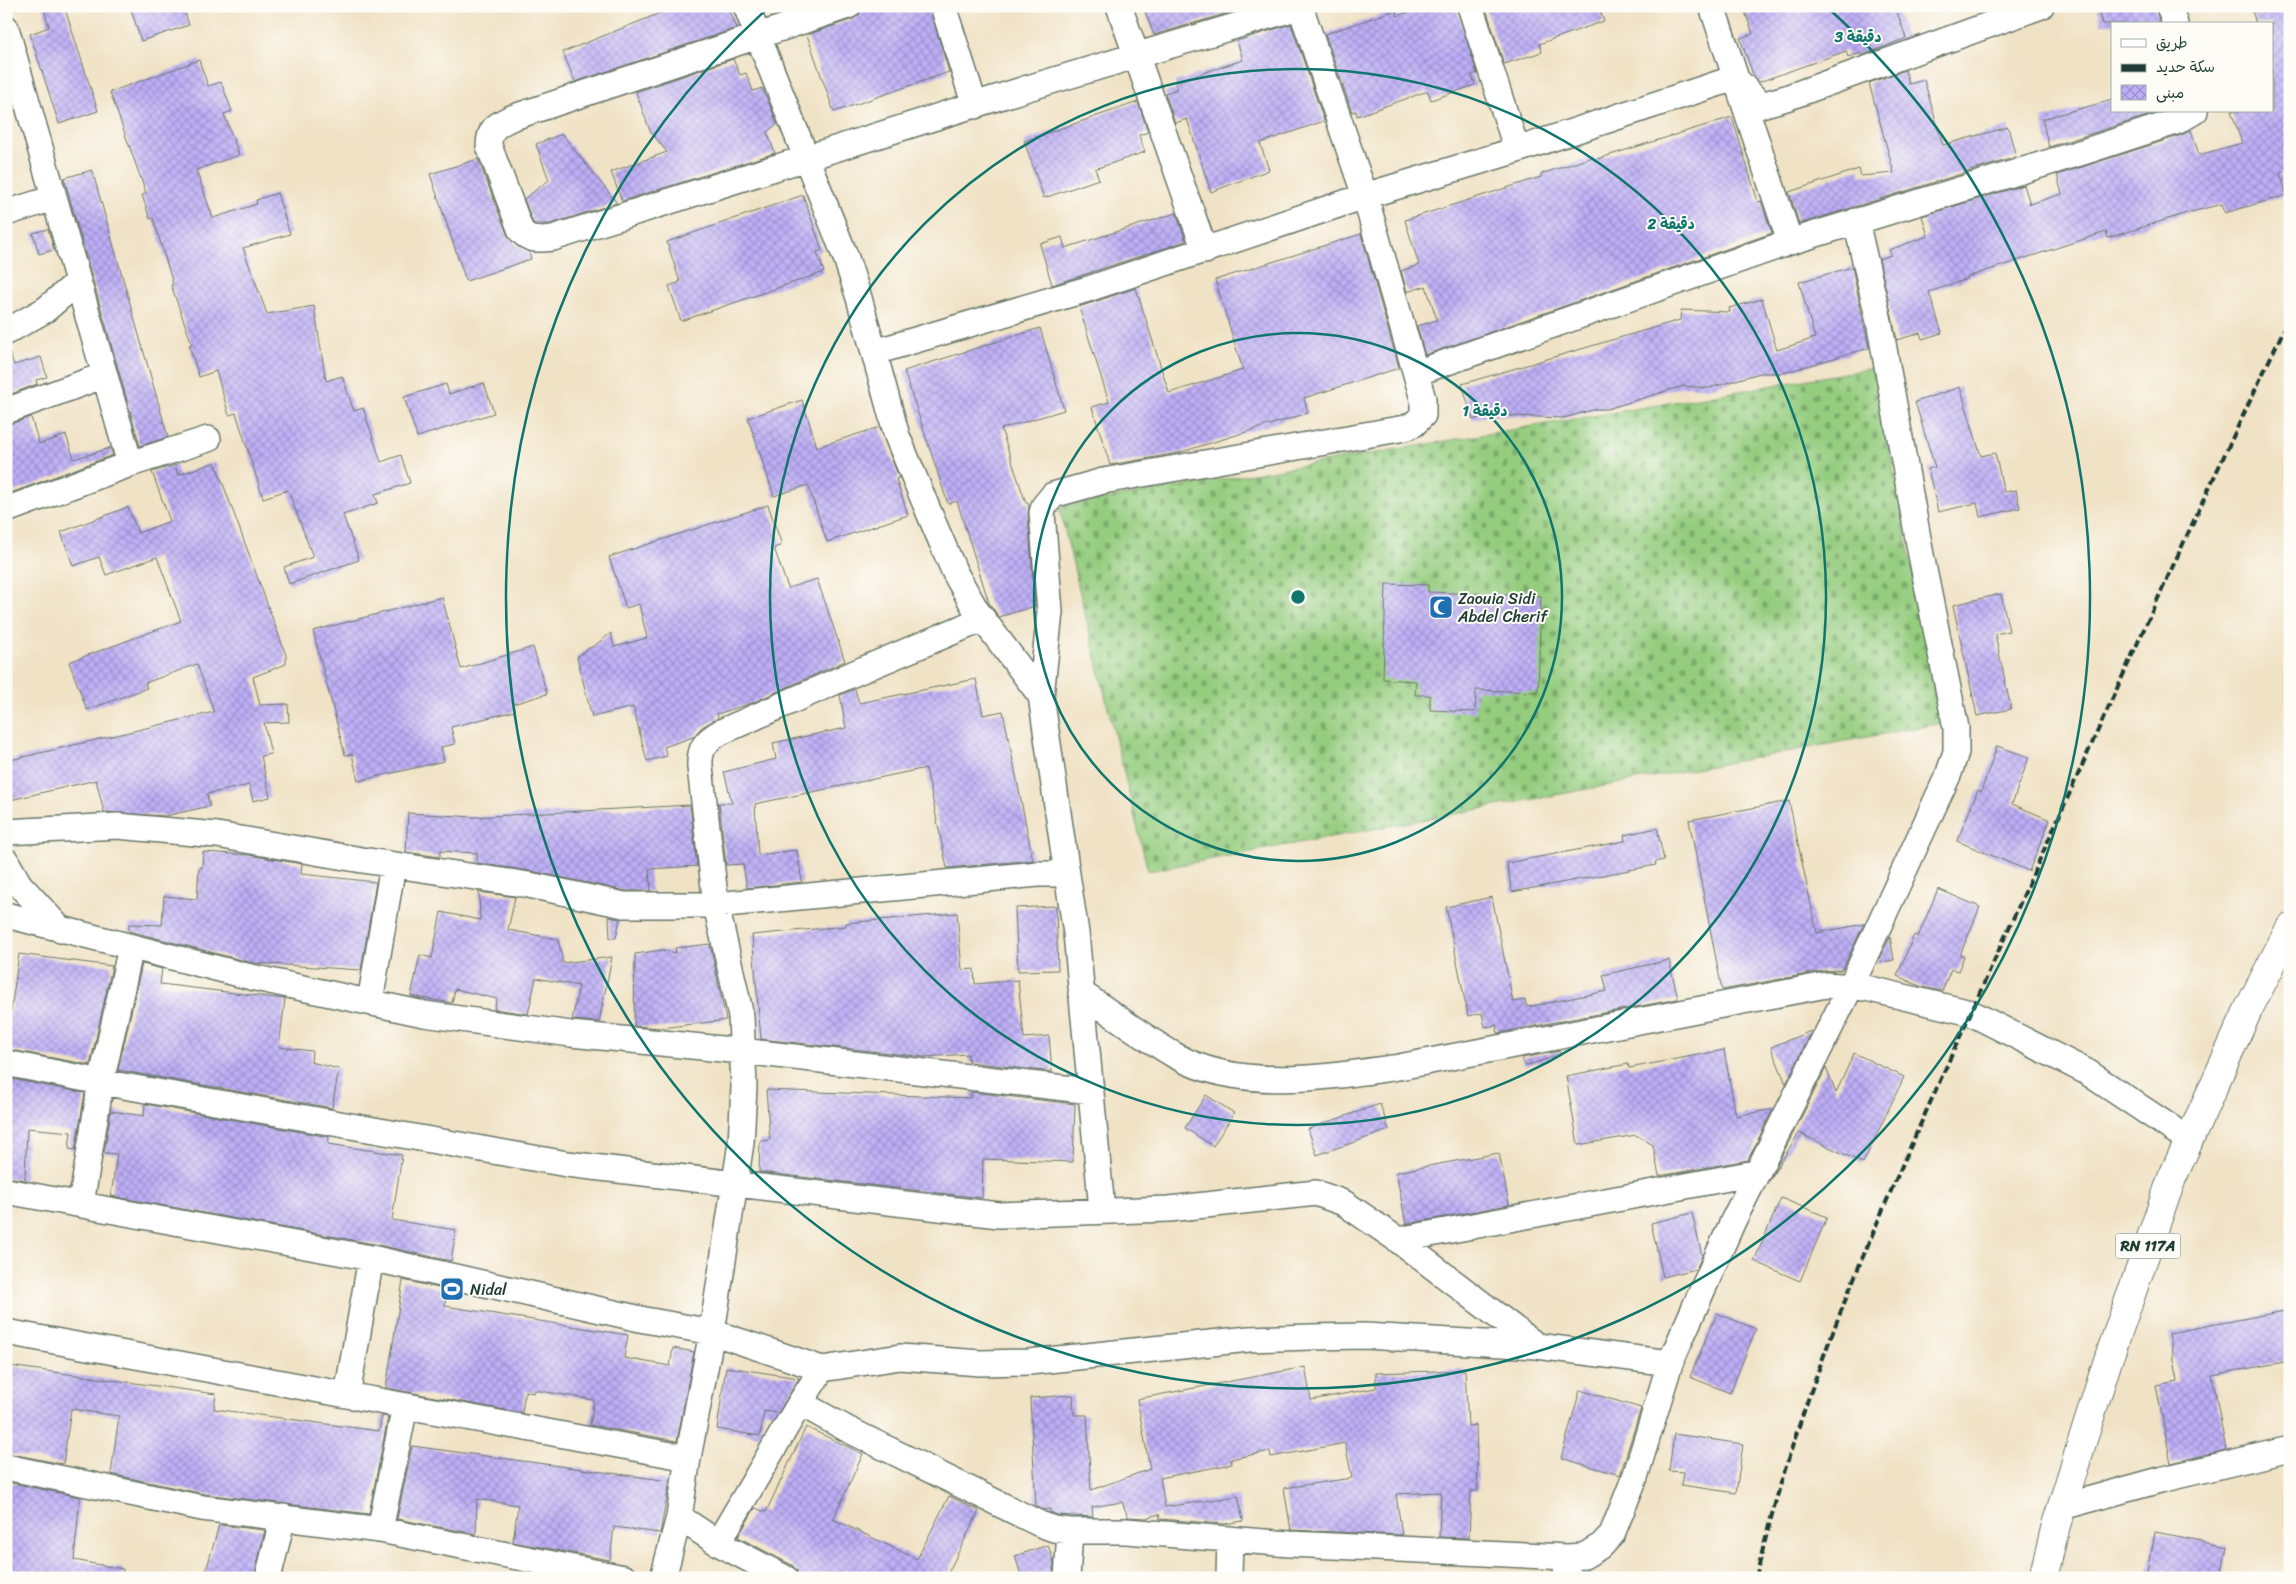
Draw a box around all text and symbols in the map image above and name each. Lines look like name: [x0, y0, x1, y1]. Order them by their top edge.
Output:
legend: [2111, 22, 2274, 112]
text: 3 دقيقة: [1834, 24, 1881, 50]
text: طريق: [2156, 30, 2188, 56]
text: سكة حديد: [2156, 54, 2215, 80]
text: مبنى: [2156, 80, 2184, 106]
text: 2 دقيقة: [1646, 211, 1695, 237]
text: 1 دقيقة: [1463, 398, 1508, 424]
place label: Zaouia Sidi Abdel Cherif: [1457, 584, 1549, 631]
centre of rings: [1289, 588, 1307, 606]
mosque icon: Zaouia Sidi Abdel Cherif: [1428, 594, 1454, 620]
road number: RN 117A: [2116, 1234, 2180, 1258]
place label: Nidal: [470, 1275, 507, 1304]
sports icon: Nidal: [439, 1276, 465, 1302]

